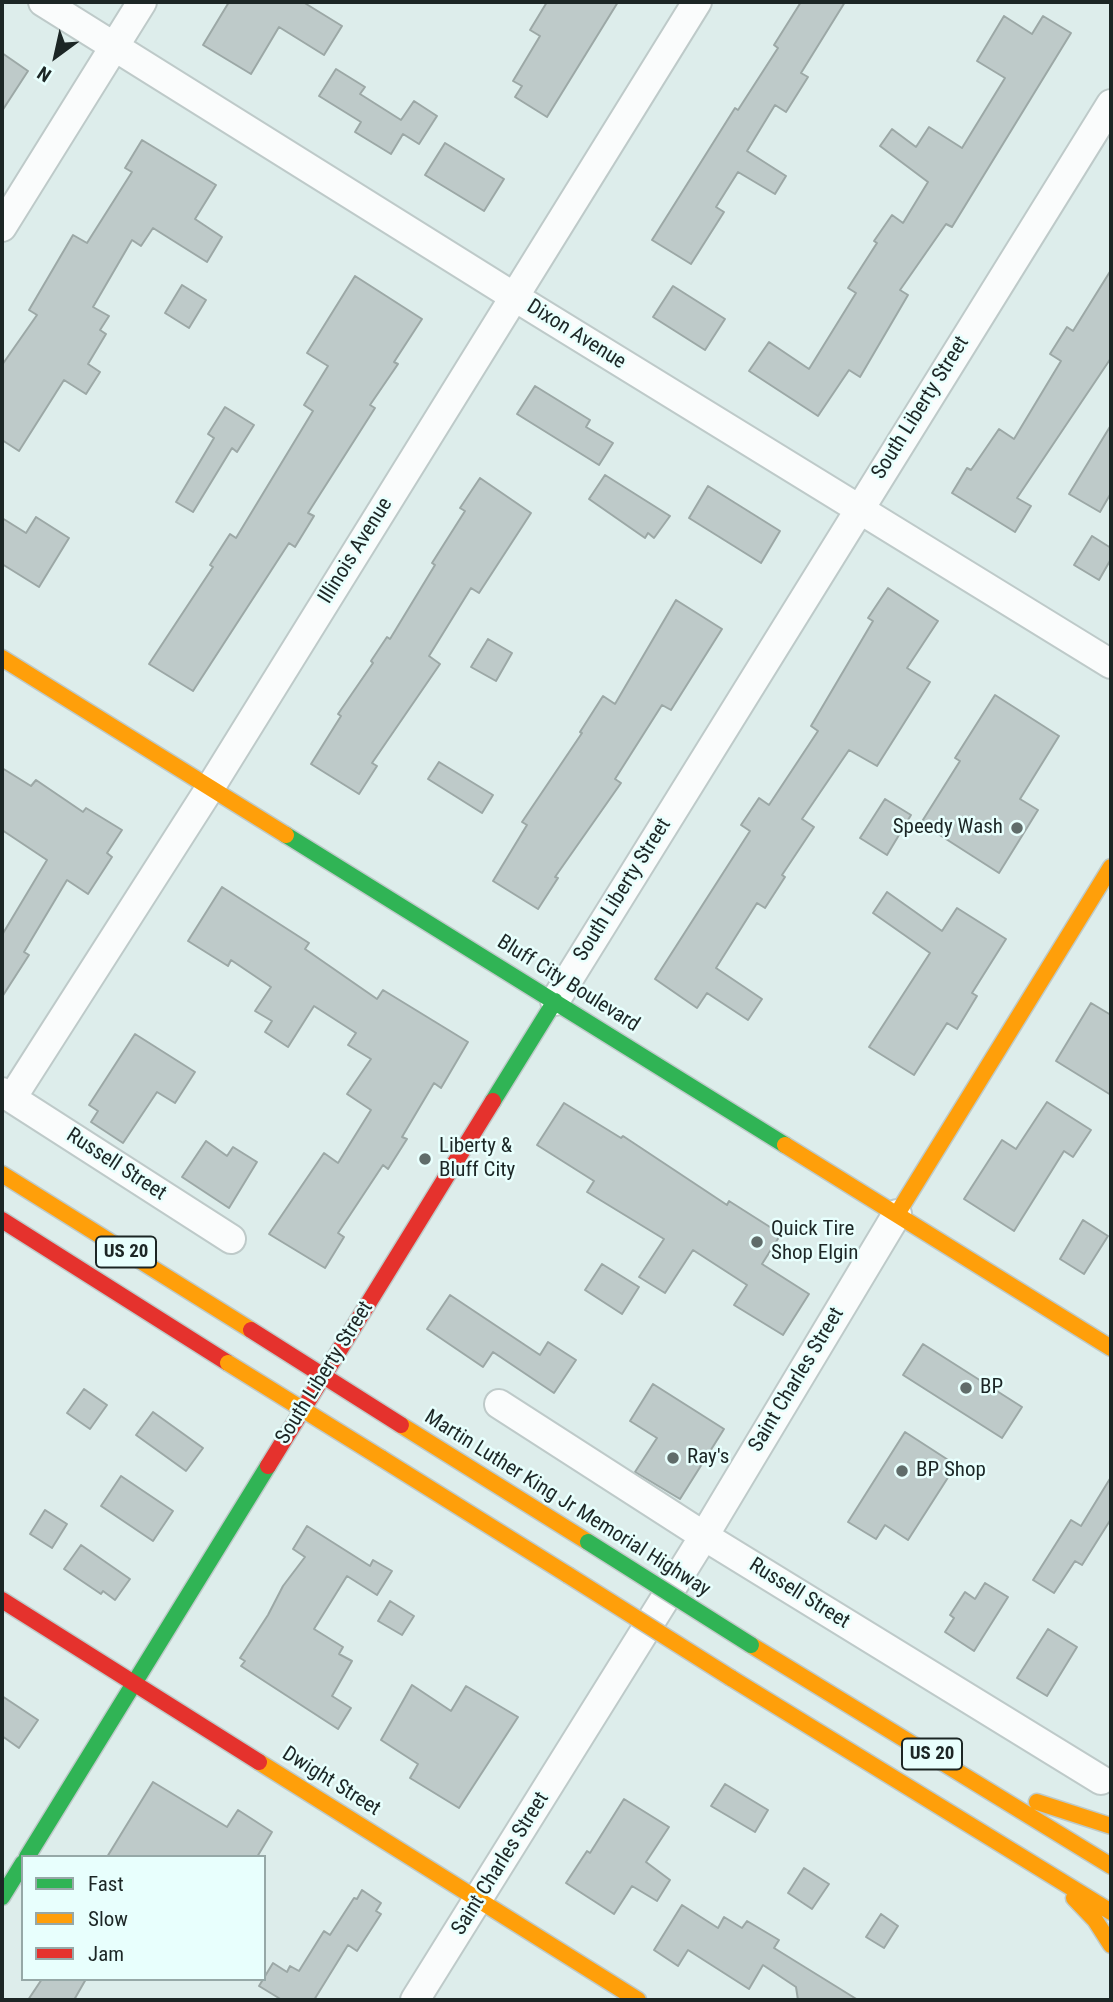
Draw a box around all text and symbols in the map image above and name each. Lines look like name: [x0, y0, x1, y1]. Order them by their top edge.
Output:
north arrow: [21, 21, 91, 91]
text: N: [33, 61, 55, 87]
street label: Dixon Avenue: [522, 295, 630, 375]
street label: South Liberty Street: [867, 332, 975, 484]
street label: Illinois Avenue: [313, 493, 399, 609]
street label: South Liberty Street: [569, 814, 677, 966]
place label: Speedy Wash: [893, 815, 1003, 841]
marker: Speedy Wash: [1009, 820, 1025, 836]
street label: Bluff City Boulevard: [492, 930, 644, 1038]
street label: Russell Street: [61, 1123, 171, 1207]
place label: Liberty & Bluff City: [439, 1134, 515, 1184]
marker: Liberty & Bluff City: [417, 1151, 433, 1167]
place label: Quick Tire Shop Elgin: [771, 1217, 858, 1267]
marker: Quick Tire Shop Elgin: [749, 1234, 765, 1250]
road number: US 20: [96, 1236, 156, 1268]
street label: South Liberty Street: [271, 1297, 379, 1449]
street label: Saint Charles Street: [744, 1303, 850, 1457]
place label: BP: [980, 1375, 1003, 1401]
marker: BP: [958, 1380, 974, 1396]
street label: Martin Luther King Jr Memorial Highway: [419, 1405, 715, 1603]
place label: Ray's: [687, 1445, 729, 1471]
marker: Ray's: [665, 1450, 681, 1466]
place label: BP Shop: [916, 1458, 986, 1484]
marker: BP Shop: [894, 1463, 910, 1479]
street label: Russell Street: [744, 1553, 854, 1635]
road number: US 20: [902, 1738, 962, 1770]
street label: Dwight Street: [277, 1742, 385, 1822]
street label: Saint Charles Street: [447, 1788, 555, 1940]
legend: [21, 1855, 266, 1981]
text: Fast: [88, 1872, 124, 1896]
text: Slow: [88, 1907, 128, 1931]
text: Jam: [88, 1942, 124, 1966]

